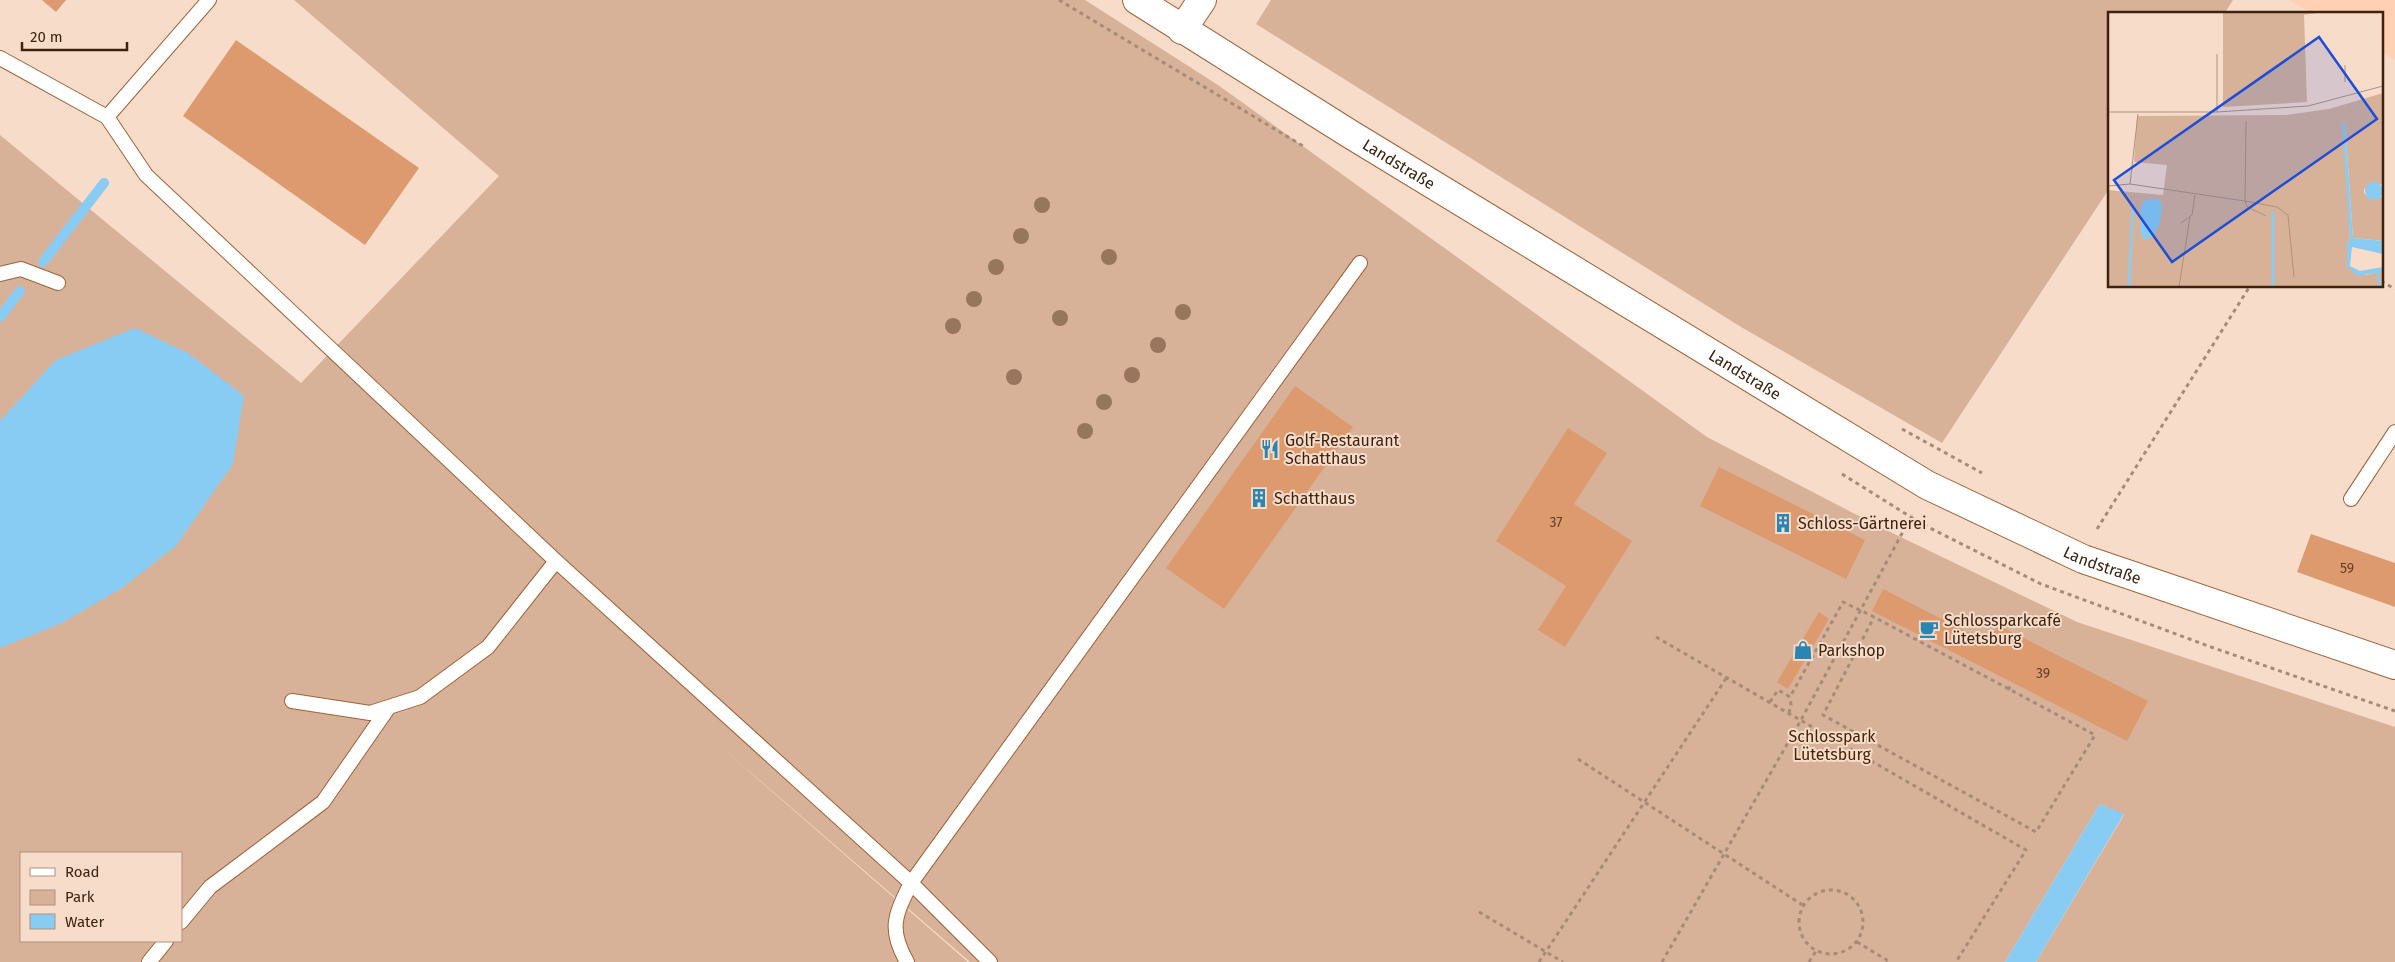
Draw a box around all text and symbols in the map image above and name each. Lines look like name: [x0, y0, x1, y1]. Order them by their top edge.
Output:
inset map: [2108, 12, 2382, 288]
scale bar: [22, 20, 128, 52]
text: 20 m: [30, 28, 63, 46]
street label: Landstraße: [1359, 135, 1438, 193]
street label: Landstraße: [1705, 345, 1784, 404]
place label: Golf-Restaurant Schatthaus: [1285, 431, 1400, 468]
restaurant icon: Golf-Restaurant Schatthaus: [1259, 438, 1281, 460]
building icon: Schatthaus: [1248, 487, 1270, 509]
place label: Schatthaus: [1274, 489, 1355, 508]
building icon: Schloss-Gärtnerei: [1772, 512, 1794, 534]
house number: 37: [1549, 514, 1563, 531]
place label: Schloss-Gärtnerei: [1798, 514, 1927, 533]
street label: Landstraße: [2060, 542, 2144, 588]
house number: 59: [2340, 560, 2354, 577]
place label: Schlossparkcafé Lütetsburg: [1944, 611, 2061, 648]
cafe icon: Schlossparkcafé Lütetsburg: [1918, 618, 1940, 640]
shop icon: Parkshop: [1792, 639, 1814, 661]
place label: Parkshop: [1818, 641, 1885, 660]
house number: 39: [2036, 665, 2050, 682]
park label: Schlosspark Lütetsburg: [1789, 727, 1876, 764]
legend: [20, 852, 182, 942]
text: Road: [65, 863, 100, 881]
text: Park: [65, 888, 95, 906]
text: Water: [65, 913, 104, 931]

